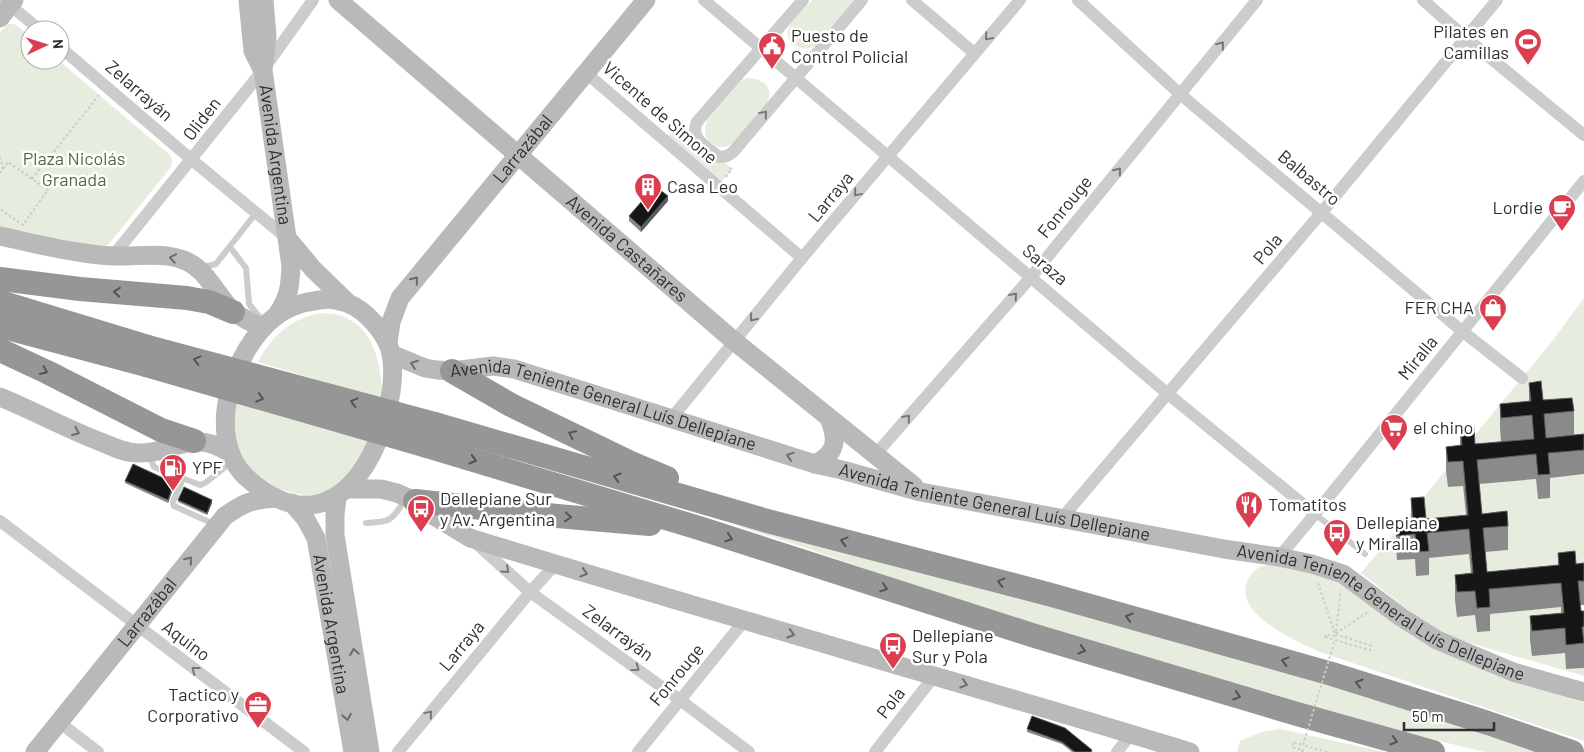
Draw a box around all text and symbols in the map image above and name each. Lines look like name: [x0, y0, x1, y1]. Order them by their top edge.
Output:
north arrow: [20, 20, 70, 70]
place label: Pilates en Camillas: [1433, 20, 1509, 63]
place label: Puesto de Control Policial: [791, 24, 908, 67]
sports icon: Pilates en Camillas: [1513, 27, 1543, 66]
public building icon: Puesto de Control Policial: [757, 31, 787, 70]
one-way arrow: [985, 31, 994, 40]
text: N: [50, 39, 67, 49]
one-way arrow: [1215, 42, 1223, 51]
street label: Zelarrayán: [102, 55, 178, 125]
street label: Vicente de Simone: [599, 56, 723, 168]
street label: Avenida Argentina: [255, 83, 297, 226]
street label: Oliden: [177, 92, 225, 144]
street label: Larrazábal: [488, 110, 557, 187]
one-way arrow: [759, 111, 768, 120]
street label: Balbastro: [1274, 145, 1345, 210]
park label: Plaza Nicolás Granada: [23, 147, 125, 190]
street label: Larraya: [803, 167, 858, 226]
one-way arrow: [1112, 167, 1121, 176]
street label: Fonrouge: [1032, 171, 1096, 242]
building icon: Casa Leo: [633, 172, 663, 211]
place label: Casa Leo: [667, 175, 738, 197]
one-way arrow: [853, 188, 862, 197]
street label: Avenida Castañares: [562, 190, 693, 306]
cafe icon: Lordie: [1547, 193, 1577, 232]
place label: Lordie: [1492, 196, 1543, 218]
street label: Pola: [1248, 228, 1286, 268]
street label: Saraza: [1018, 239, 1073, 290]
one-way arrow: [168, 253, 177, 263]
one-way arrow: [409, 277, 417, 286]
one-way arrow: [113, 287, 121, 298]
one-way arrow: [1008, 293, 1017, 302]
shop icon: FER CHA: [1478, 293, 1508, 332]
place label: FER CHA: [1405, 296, 1474, 318]
one-way arrow: [749, 313, 758, 322]
street label: Miralla: [1393, 331, 1442, 384]
street label: Avenida Teniente General Luís Dellepiane: [449, 354, 759, 455]
one-way arrow: [193, 355, 201, 366]
one-way arrow: [410, 360, 419, 370]
one-way arrow: [39, 364, 48, 375]
one-way arrow: [256, 393, 264, 403]
one-way arrow: [350, 398, 358, 408]
supermarket icon: el chino: [1379, 413, 1409, 452]
one-way arrow: [902, 415, 911, 424]
place label: el chino: [1413, 416, 1473, 438]
one-way arrow: [71, 426, 80, 436]
one-way arrow: [568, 430, 577, 440]
one-way arrow: [786, 452, 794, 462]
fuel station icon: YPF: [158, 453, 188, 492]
one-way arrow: [469, 455, 477, 465]
place label: YPF: [192, 456, 223, 478]
street label: Avenida Teniente General Luís Dellepiane: [837, 458, 1152, 545]
one-way arrow: [613, 473, 621, 483]
place label: Dellepiane Sur y Av. Argentina: [440, 487, 555, 530]
restaurant icon: Tomatitos: [1234, 490, 1264, 529]
place label: Tomatitos: [1268, 493, 1347, 515]
bus stop icon: Dellepiane Sur y Av. Argentina: [406, 494, 436, 533]
one-way arrow: [564, 511, 572, 522]
place label: Dellepiane y Miralla: [1356, 511, 1438, 554]
bus stop icon: Dellepiane y Miralla: [1322, 518, 1352, 557]
one-way arrow: [725, 532, 733, 542]
one-way arrow: [839, 536, 848, 547]
street label: Avenida Teniente General Luís Dellepiane: [1235, 539, 1527, 685]
street label: Avenida Argentina: [309, 552, 355, 695]
one-way arrow: [183, 557, 192, 566]
one-way arrow: [501, 564, 510, 573]
one-way arrow: [579, 567, 587, 577]
street label: Larrazábal: [112, 573, 181, 651]
one-way arrow: [997, 577, 1006, 588]
one-way arrow: [879, 582, 888, 592]
street label: Zelarrayán: [579, 599, 658, 665]
one-way arrow: [1125, 613, 1133, 623]
street label: Aquino: [158, 615, 215, 665]
street label: Larraya: [434, 616, 489, 675]
place label: Dellepiane Sur y Pola: [912, 624, 994, 667]
one-way arrow: [786, 628, 795, 639]
bus stop icon: Dellepiane Sur y Pola: [878, 631, 908, 670]
street label: Fonrouge: [644, 639, 708, 710]
one-way arrow: [1077, 644, 1086, 655]
one-way arrow: [349, 648, 359, 656]
one-way arrow: [1282, 657, 1290, 667]
one-way arrow: [630, 662, 640, 671]
one-way arrow: [191, 667, 201, 676]
one-way arrow: [959, 678, 968, 688]
one-way arrow: [1356, 678, 1364, 688]
street label: Pola: [871, 682, 909, 722]
place label: Tactico y Corporativo: [147, 683, 239, 726]
office icon: Tactico y Corporativo: [243, 690, 273, 729]
one-way arrow: [1233, 691, 1241, 701]
scale bar: [1404, 700, 1494, 732]
text: 50 m: [1412, 707, 1444, 725]
one-way arrow: [423, 711, 432, 720]
one-way arrow: [342, 712, 352, 721]
one-way arrow: [1389, 735, 1398, 746]

